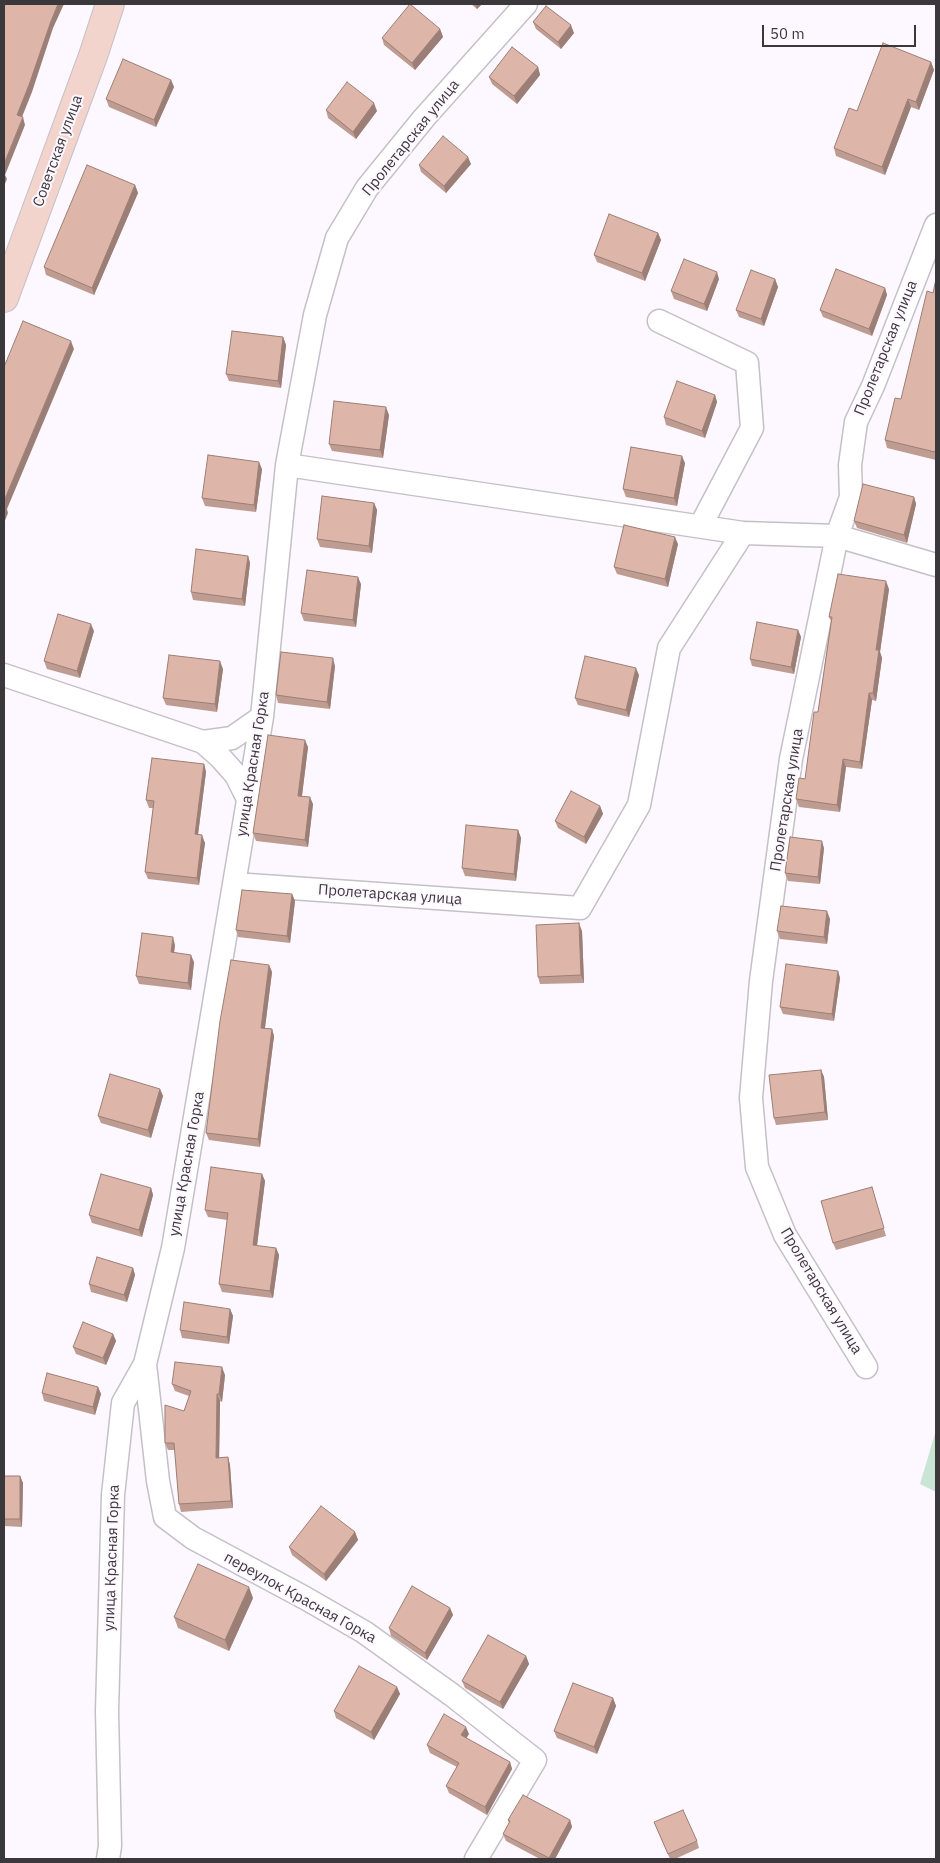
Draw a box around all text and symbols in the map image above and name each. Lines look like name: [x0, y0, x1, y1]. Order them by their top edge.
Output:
scale bar: [765, 15, 919, 47]
text: 50 m: [770, 24, 805, 43]
street label: Пролетарская улица: [359, 76, 463, 200]
street label: Советская улица: [29, 93, 87, 209]
street label: Пролетарская улица: [851, 278, 921, 418]
street label: улица Красная Горка: [233, 690, 273, 838]
street label: Пролетарская улица: [767, 727, 807, 873]
street label: Пролетарская улица: [317, 881, 463, 909]
street label: улица Красная Горка: [165, 1090, 209, 1238]
street label: Пролетарская улица: [776, 1225, 866, 1357]
street label: улица Красная Горка: [100, 1484, 124, 1632]
street label: переулок Красная Горка: [221, 1549, 379, 1647]

